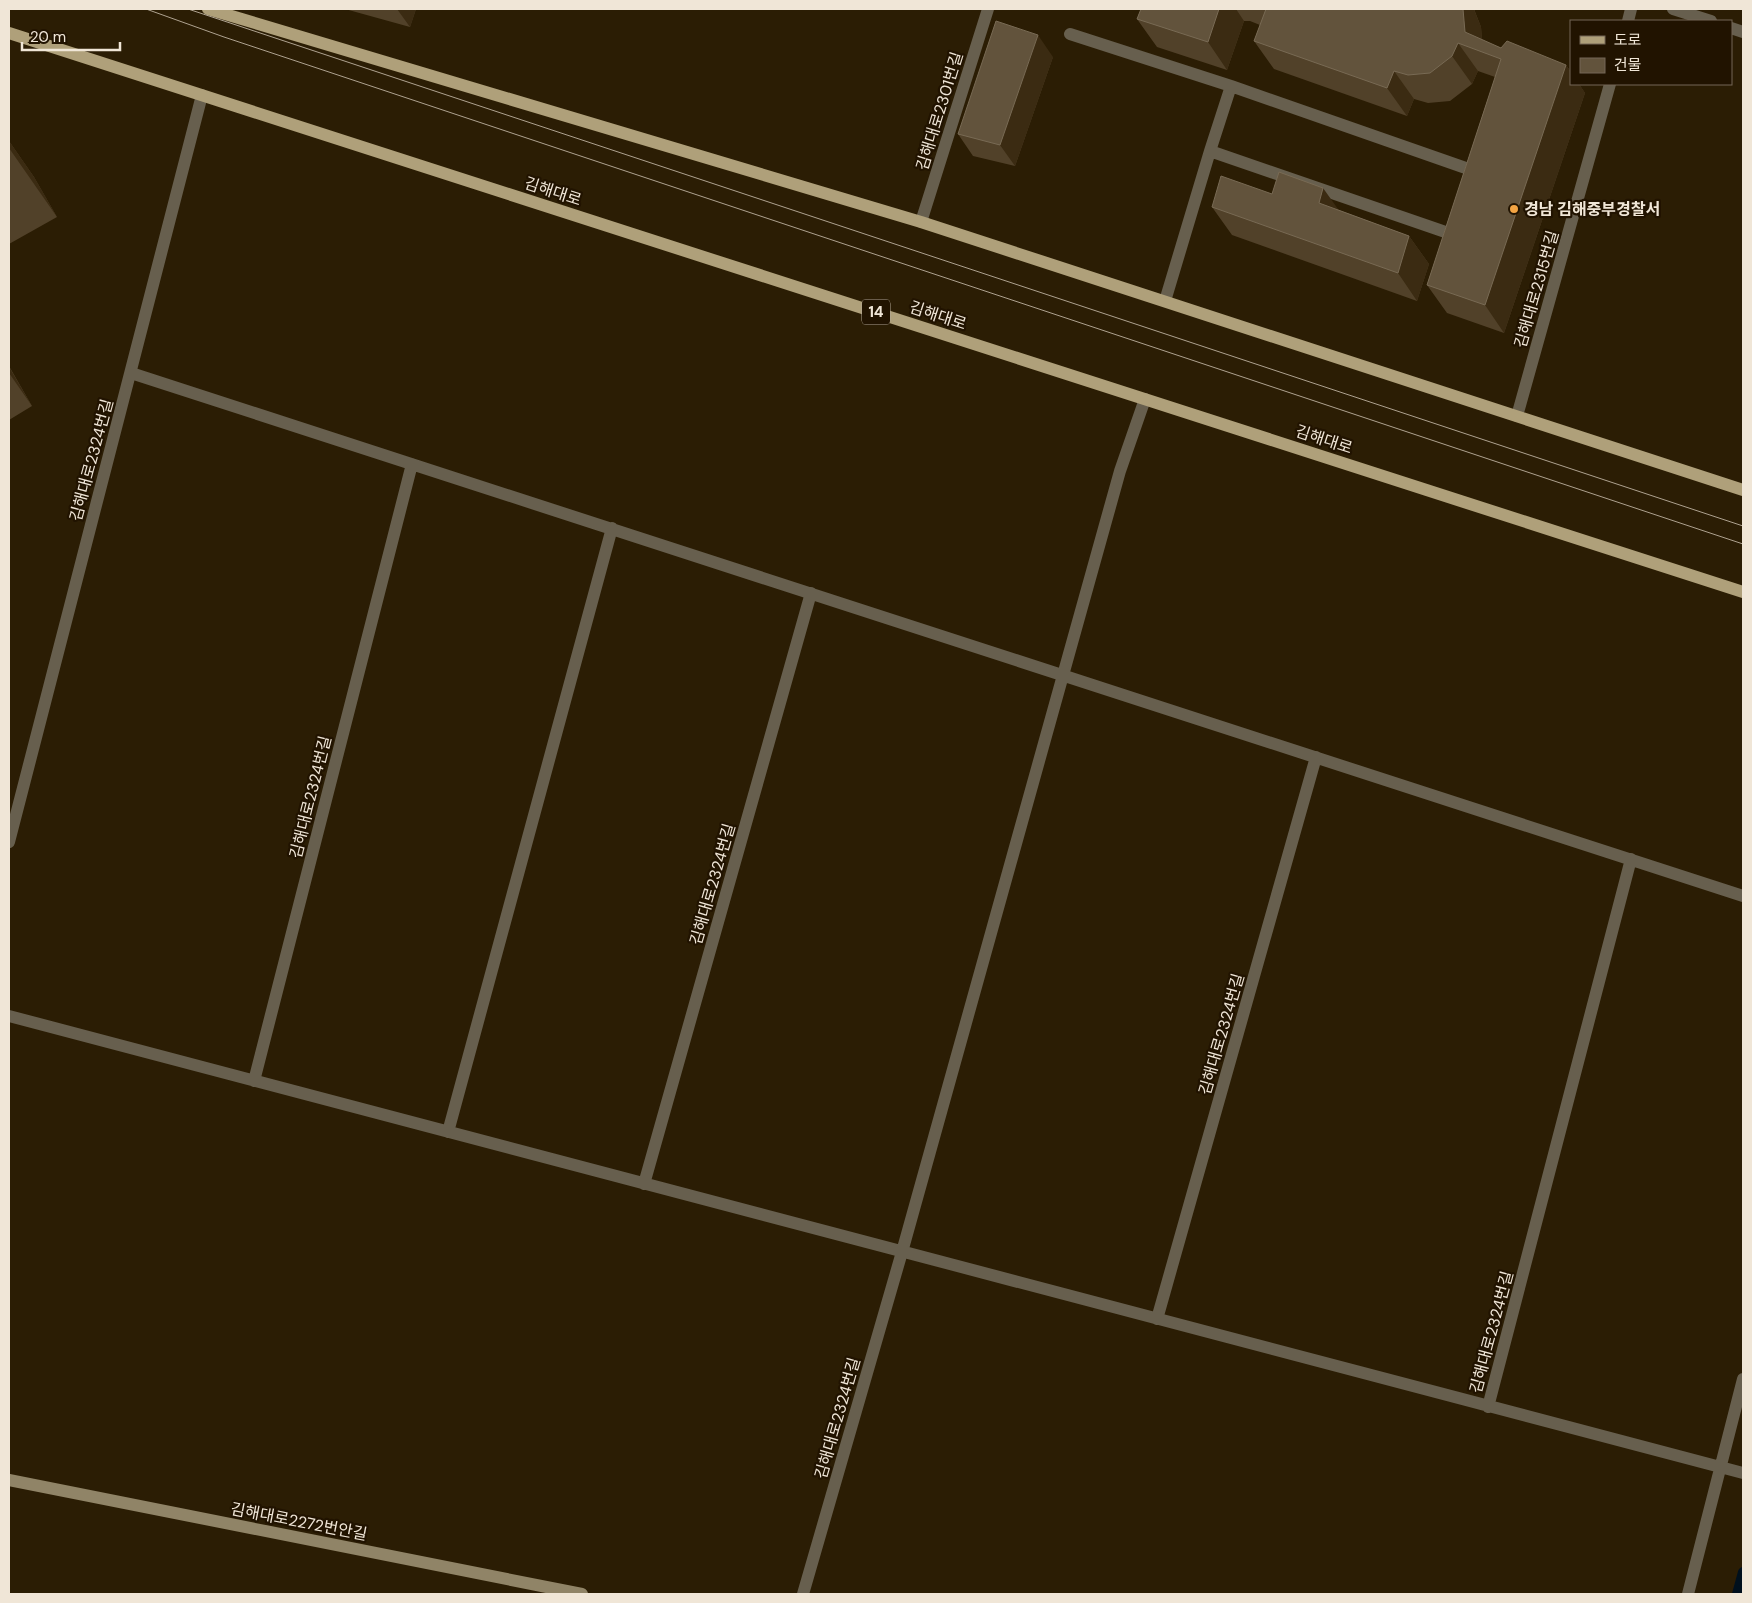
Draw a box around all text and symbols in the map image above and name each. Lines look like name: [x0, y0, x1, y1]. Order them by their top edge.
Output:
scale bar: [22, 20, 120, 52]
legend: [1570, 20, 1732, 85]
text: 20 m: [30, 27, 66, 47]
text: 도로: [1614, 30, 1642, 50]
street label: 김해대로2301번길: [911, 49, 967, 173]
text: 건물: [1614, 55, 1642, 75]
street label: 김해대로: [522, 172, 584, 211]
place label: 경남 김해중부경찰서: [1524, 199, 1660, 220]
marker: 경남 김해중부경찰서: [1508, 203, 1520, 215]
street label: 김해대로2315번길: [1510, 228, 1563, 350]
street label: 김해대로: [907, 296, 969, 335]
road number: 14: [862, 300, 890, 324]
street label: 김해대로2324번길: [65, 397, 118, 524]
street label: 김해대로: [1293, 420, 1355, 459]
street label: 김해대로2324번길: [285, 734, 336, 861]
street label: 김해대로2324번길: [685, 821, 740, 947]
street label: 김해대로2324번길: [1194, 971, 1249, 1097]
street label: 김해대로2324번길: [1465, 1269, 1518, 1396]
street label: 김해대로2324번길: [810, 1355, 865, 1481]
street label: 김해대로2272번안길: [229, 1498, 369, 1545]

